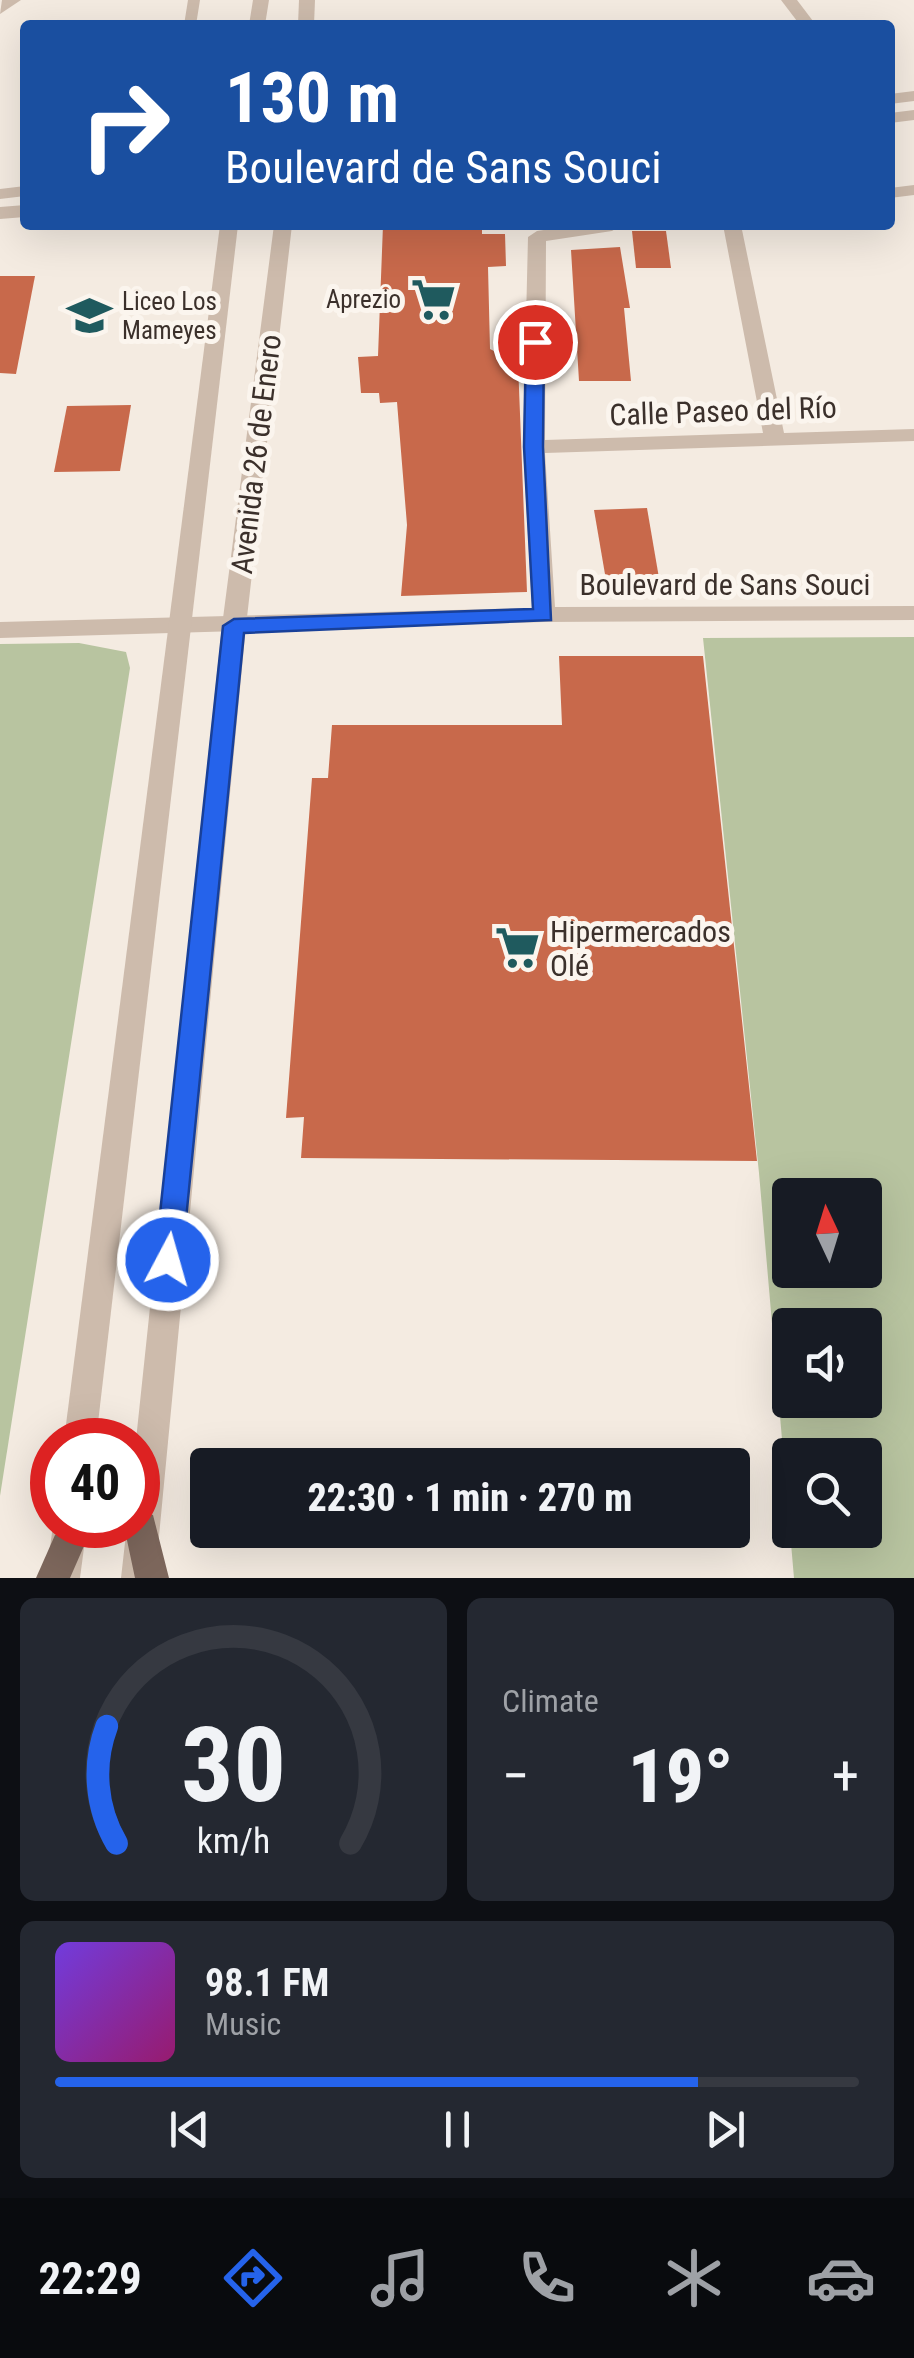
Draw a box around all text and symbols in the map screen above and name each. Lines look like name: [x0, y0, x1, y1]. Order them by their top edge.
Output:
text: 130 m: [225, 57, 399, 139]
icon: right: [60, 60, 190, 190]
text: Boulevard de Sans Souci: [225, 141, 662, 194]
supermarket icon: Aprezio: [410, 275, 458, 323]
place label: Aprezio: [326, 285, 401, 314]
place label: Liceo Los Mameyes: [122, 287, 217, 345]
school or university icon: Liceo Los Mameyes: [65, 291, 113, 339]
pin: [493, 300, 578, 385]
icon: arrive: [508, 315, 563, 370]
street label: Avenida 26 de Enero: [224, 332, 288, 576]
street label: Calle Paseo del Río: [609, 390, 837, 432]
street label: Boulevard de Sans Souci: [579, 567, 871, 602]
place label: Hipermercados Olé: [550, 914, 731, 983]
supermarket icon: Hipermercados Olé: [493, 924, 541, 972]
north arrow: [772, 1178, 882, 1288]
map controls: [772, 1178, 882, 1548]
position arrow: [116, 1208, 220, 1312]
button: sound: [772, 1308, 882, 1418]
speed limit sign: 40: [30, 1418, 160, 1548]
button: search: [772, 1438, 882, 1548]
text: 22:30 · 1 min · 270 m: [308, 1476, 632, 1520]
text: Climate: [502, 1682, 599, 1720]
text: 30: [181, 1705, 286, 1826]
text: 19°: [628, 1732, 733, 1820]
text: −: [502, 1744, 530, 1808]
text: +: [832, 1744, 859, 1808]
text: km/h: [197, 1820, 270, 1862]
text: 98.1 FM: [205, 1961, 329, 2005]
text: Music: [205, 2005, 281, 2043]
icon: previous: [162, 2102, 217, 2157]
icon: pause: [430, 2102, 485, 2157]
icon: next: [698, 2102, 753, 2157]
icon: directions: [218, 2243, 288, 2313]
icon: music: [365, 2243, 435, 2313]
icon: phone: [512, 2243, 582, 2313]
icon: climate: [659, 2243, 729, 2313]
icon: car: [806, 2243, 876, 2313]
text: 22:29: [38, 2252, 142, 2305]

